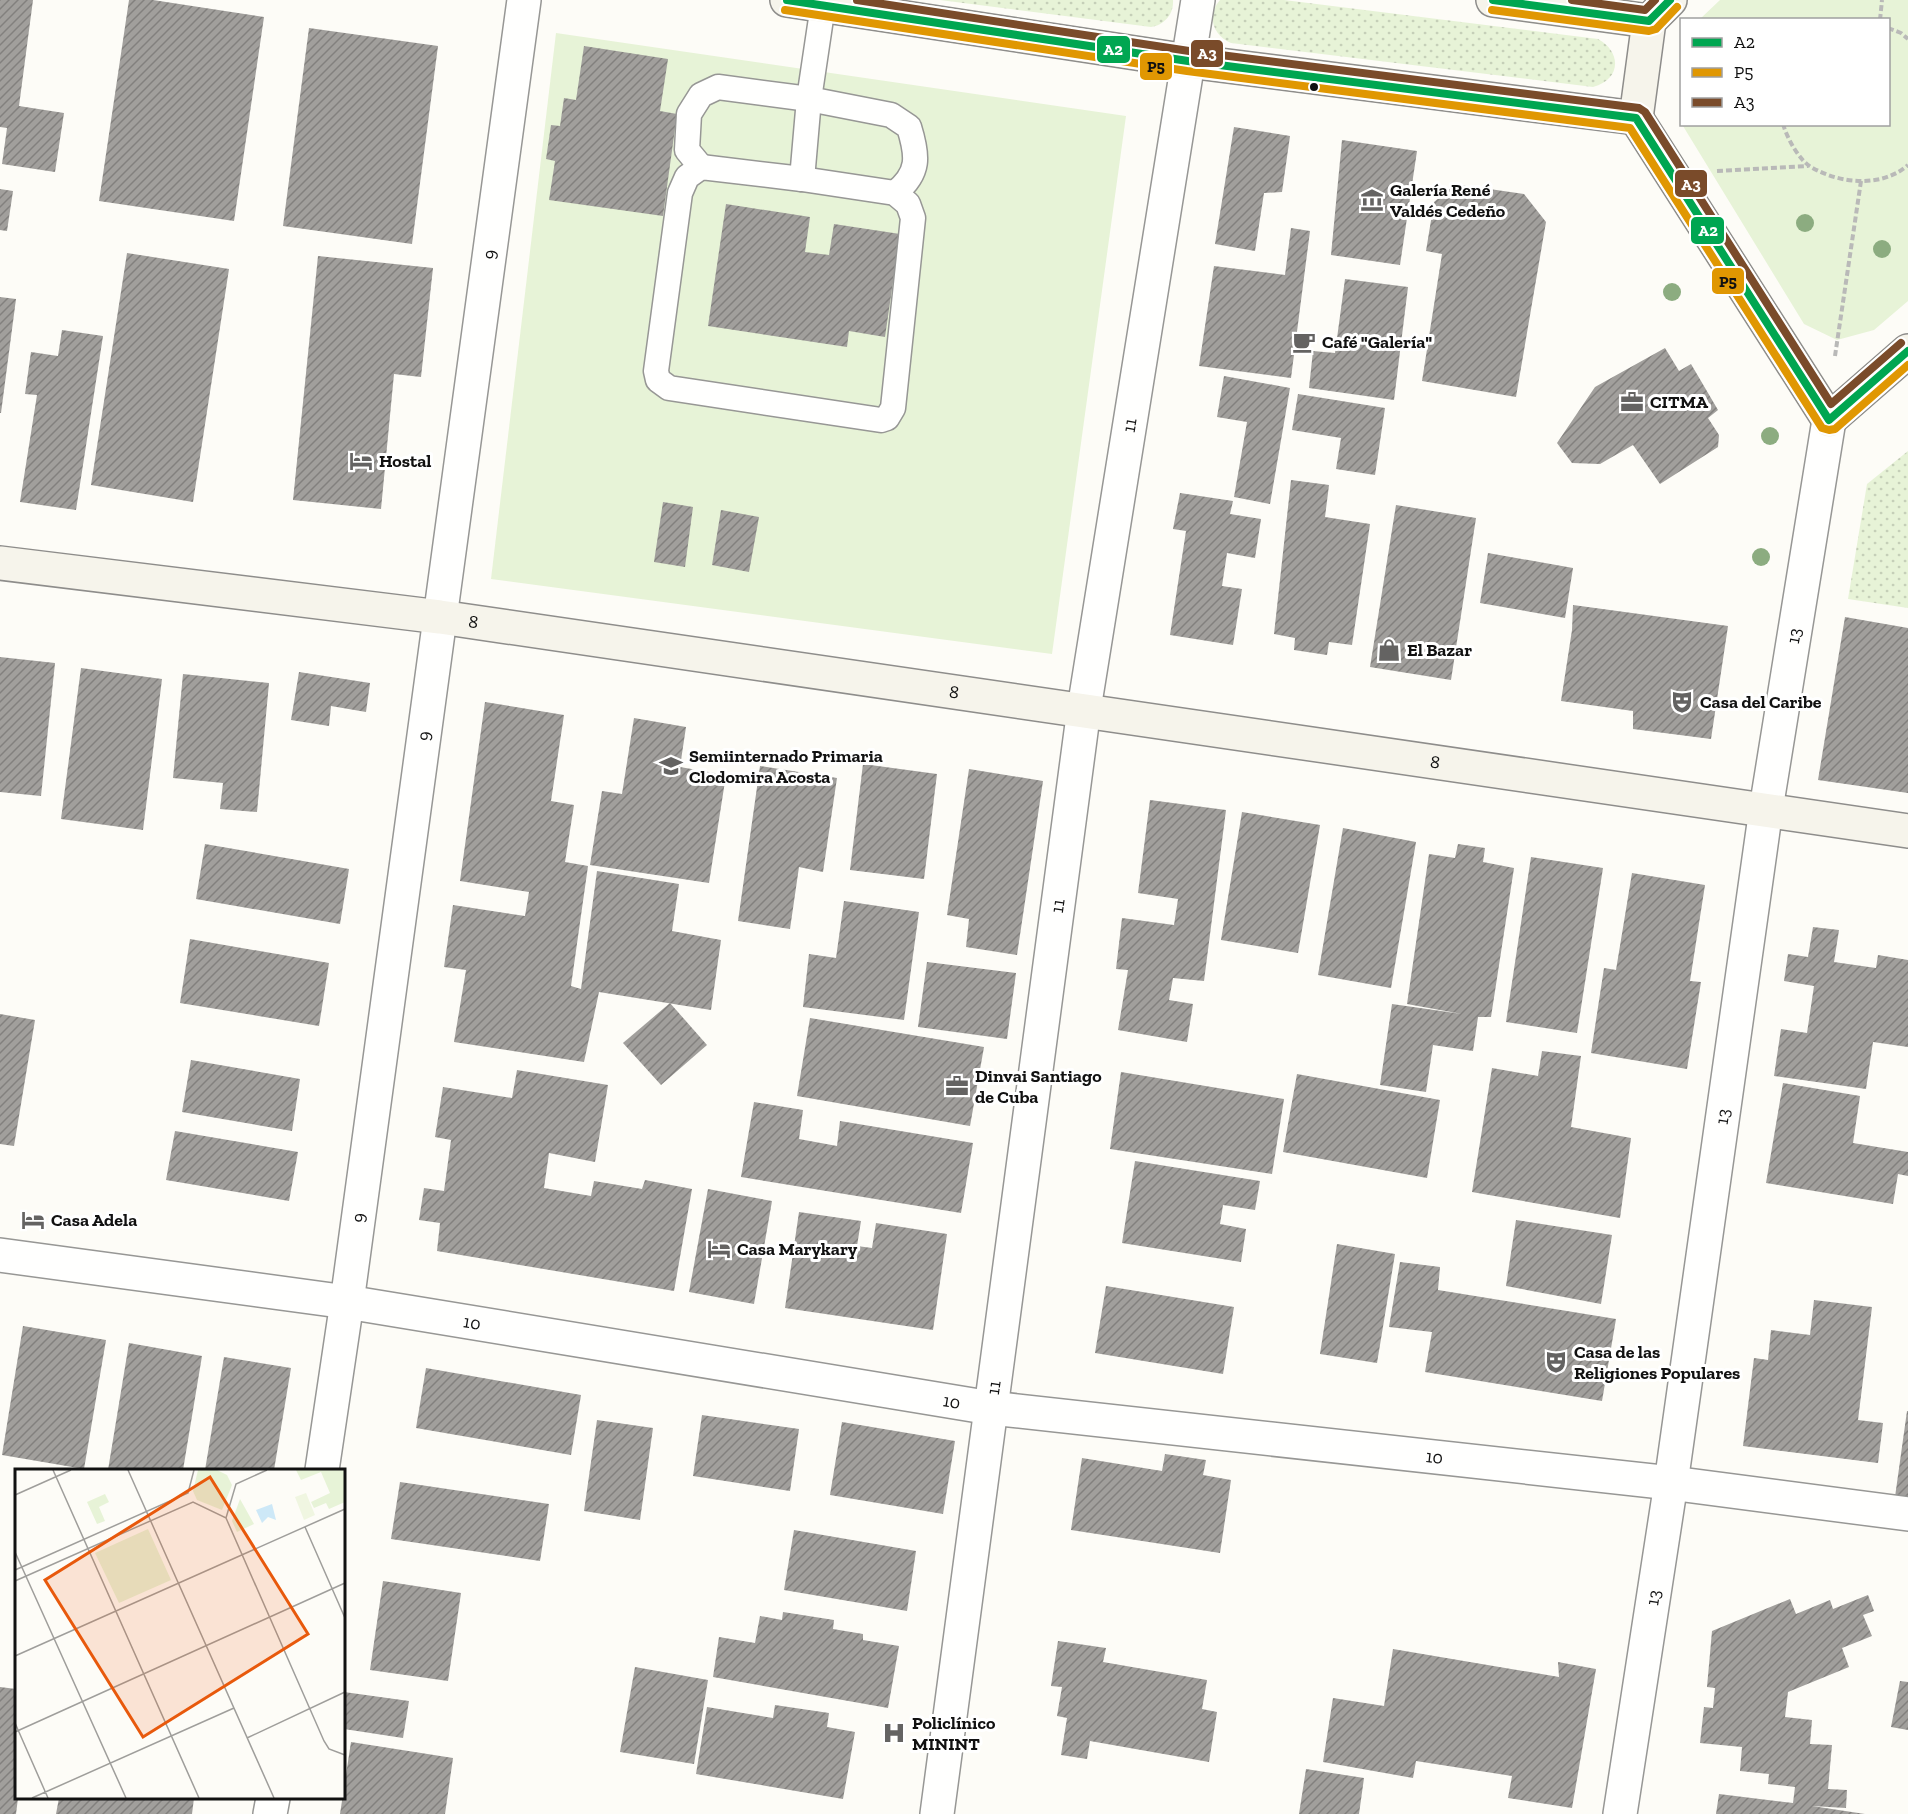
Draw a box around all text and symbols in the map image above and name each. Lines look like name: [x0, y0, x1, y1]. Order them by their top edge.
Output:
legend: [1680, 18, 1890, 126]
text: A2: [1734, 31, 1755, 53]
line badge: A2: [1096, 35, 1131, 64]
line badge: A3: [1190, 39, 1224, 68]
text: A2: [1103, 40, 1123, 59]
text: A3: [1197, 44, 1217, 63]
line badge: P5: [1139, 52, 1173, 81]
text: P5: [1147, 57, 1165, 76]
text: P5: [1734, 61, 1754, 83]
unlabelled marker: [1308, 81, 1320, 93]
text: A3: [1734, 91, 1755, 113]
line badge: A3: [1674, 169, 1708, 198]
text: A3: [1681, 175, 1701, 194]
place label: Galería René Valdés Cedeño: [1390, 179, 1506, 222]
museum icon: Galería René Valdés Cedeño: [1359, 187, 1385, 213]
line badge: A2: [1690, 216, 1725, 245]
text: A2: [1698, 221, 1718, 240]
street label: 9: [478, 248, 501, 261]
line badge: P5: [1711, 267, 1745, 295]
text: P5: [1719, 272, 1737, 291]
cafe icon: Café "Galería": [1291, 329, 1317, 355]
place label: Café "Galería": [1322, 331, 1432, 353]
office icon: CITMA: [1619, 389, 1645, 415]
place label: CITMA: [1650, 391, 1709, 413]
street label: 11: [1118, 417, 1142, 434]
hotel icon: Hostal: [348, 448, 374, 474]
place label: Hostal: [379, 450, 431, 472]
street label: 8: [467, 610, 480, 633]
street label: 13: [1782, 626, 1806, 645]
shop icon: El Bazar: [1376, 637, 1402, 663]
place label: El Bazar: [1407, 639, 1472, 661]
street label: 8: [948, 680, 961, 704]
theatre icon: Casa del Caribe: [1669, 689, 1695, 715]
place label: Casa del Caribe: [1700, 691, 1822, 713]
street label: 9: [412, 730, 435, 742]
place label: Semiinternado Primaria Clodomira Acosta: [689, 745, 883, 788]
street label: 8: [1429, 750, 1442, 774]
school or university icon: Semiinternado Primaria Clodomira Acosta: [658, 753, 684, 779]
street label: 11: [1046, 898, 1070, 914]
place label: Dinvai Santiago de Cuba: [975, 1065, 1102, 1108]
office icon: Dinvai Santiago de Cuba: [944, 1073, 970, 1099]
street label: 13: [1711, 1107, 1735, 1126]
hotel icon: Casa Adela: [20, 1207, 46, 1233]
place label: Casa Adela: [51, 1209, 137, 1231]
street label: 9: [347, 1211, 370, 1224]
hotel icon: Casa Marykary: [706, 1236, 732, 1262]
place label: Casa Marykary: [737, 1238, 858, 1260]
street label: 10: [462, 1310, 482, 1335]
place label: Casa de las Religiones Populares: [1574, 1341, 1740, 1384]
theatre icon: Casa de las Religiones Populares: [1543, 1349, 1569, 1375]
street label: 11: [982, 1379, 1006, 1396]
street label: 10: [941, 1389, 962, 1414]
street label: 10: [1425, 1445, 1444, 1469]
inset map: [15, 1469, 345, 1799]
street label: 13: [1641, 1588, 1665, 1607]
place label: Policlínico MININT: [912, 1712, 996, 1755]
hospital icon: Policlínico MININT: [881, 1720, 907, 1746]

